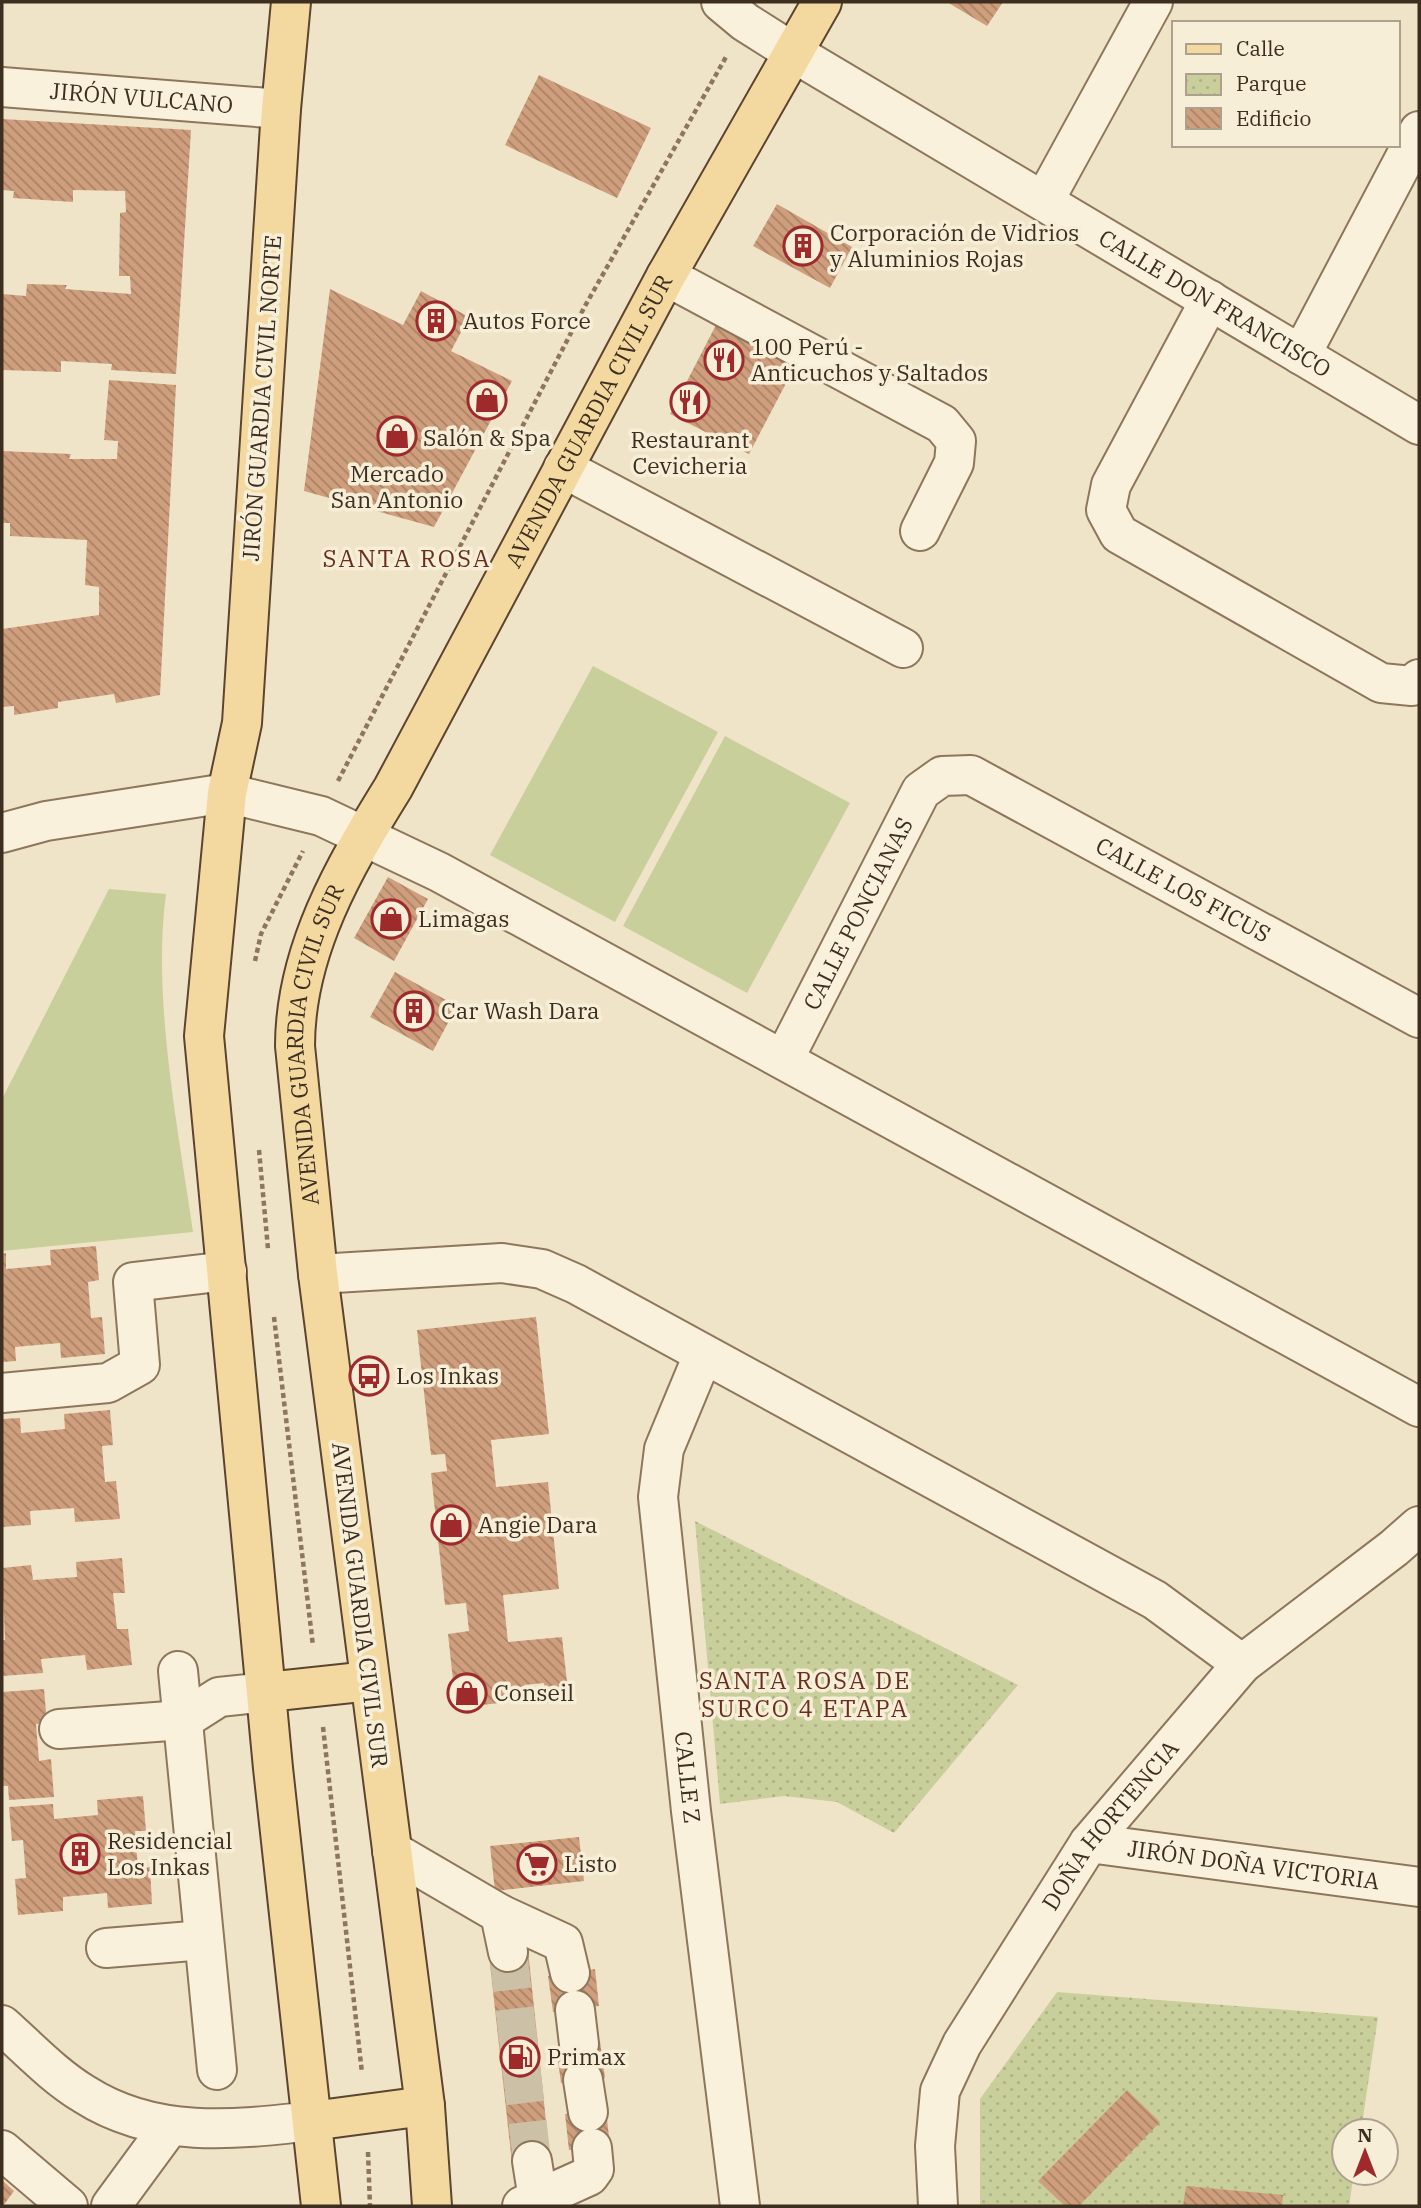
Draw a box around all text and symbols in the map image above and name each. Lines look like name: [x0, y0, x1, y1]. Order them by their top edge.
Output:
legend: [1172, 21, 1400, 147]
text: Calle: [1236, 34, 1285, 62]
text: Parque: [1236, 69, 1306, 97]
street label: JIRÓN VULCANO: [49, 75, 234, 119]
text: Edificio: [1236, 104, 1311, 132]
place label: Corporación de Vidrios y Aluminios Rojas: [830, 217, 1079, 273]
street label: CALLE DON FRANCISCO: [1094, 222, 1337, 383]
building icon: Corporación de Vidrios y Aluminios Rojas: [782, 225, 824, 267]
street label: JIRÓN GUARDIA CIVIL NORTE: [235, 234, 287, 562]
street label: AVENIDA GUARDIA CIVIL SUR: [497, 268, 678, 572]
building icon: Autos Force: [415, 300, 457, 342]
place label: Autos Force: [463, 305, 591, 335]
place label: 100 Perú - Anticuchos y Saltados: [751, 331, 988, 387]
restaurant icon: 100 Perú - Anticuchos y Saltados: [703, 339, 745, 381]
shop icon: Salón & Spa: [466, 379, 508, 421]
restaurant icon: Restaurant Cevicheria: [669, 381, 711, 423]
shop icon: Mercado San Antonio: [376, 415, 418, 457]
place label: Salón & Spa: [423, 422, 551, 452]
place label: Restaurant Cevicheria: [631, 424, 749, 480]
place label: Mercado San Antonio: [331, 458, 463, 514]
district label: SANTA ROSA: [323, 542, 491, 574]
street label: CALLE PONCIANAS: [796, 812, 919, 1015]
street label: CALLE LOS FICUS: [1091, 830, 1276, 949]
street label: AVENIDA GUARDIA CIVIL SUR: [279, 878, 350, 1207]
shop icon: Limagas: [370, 898, 412, 940]
place label: Limagas: [418, 903, 510, 933]
building icon: Car Wash Dara: [393, 990, 435, 1032]
place label: Car Wash Dara: [441, 995, 600, 1025]
bus stop icon: Los Inkas: [348, 1355, 390, 1397]
place label: Los Inkas: [396, 1360, 499, 1390]
street label: AVENIDA GUARDIA CIVIL SUR: [326, 1440, 396, 1770]
shop icon: Angie Dara: [430, 1504, 472, 1546]
place label: Angie Dara: [478, 1509, 597, 1539]
district label: SANTA ROSA DE SURCO 4 ETAPA: [699, 1664, 911, 1724]
shop icon: Conseil: [446, 1672, 488, 1714]
place label: Conseil: [494, 1677, 574, 1707]
street label: CALLE Z: [669, 1730, 708, 1825]
street label: DOÑA HORTENCIA: [1034, 1733, 1185, 1915]
place label: Residencial Los Inkas: [107, 1825, 233, 1881]
street label: JIRÓN DOÑA VICTORIA: [1126, 1832, 1382, 1896]
building icon: Residencial Los Inkas: [59, 1833, 101, 1875]
supermarket icon: Listo: [516, 1843, 558, 1885]
place label: Listo: [564, 1848, 617, 1878]
fuel station icon: Primax: [499, 2036, 541, 2078]
place label: Primax: [547, 2041, 626, 2071]
north arrow: [1330, 2117, 1400, 2187]
text: N: [1357, 2123, 1373, 2147]

